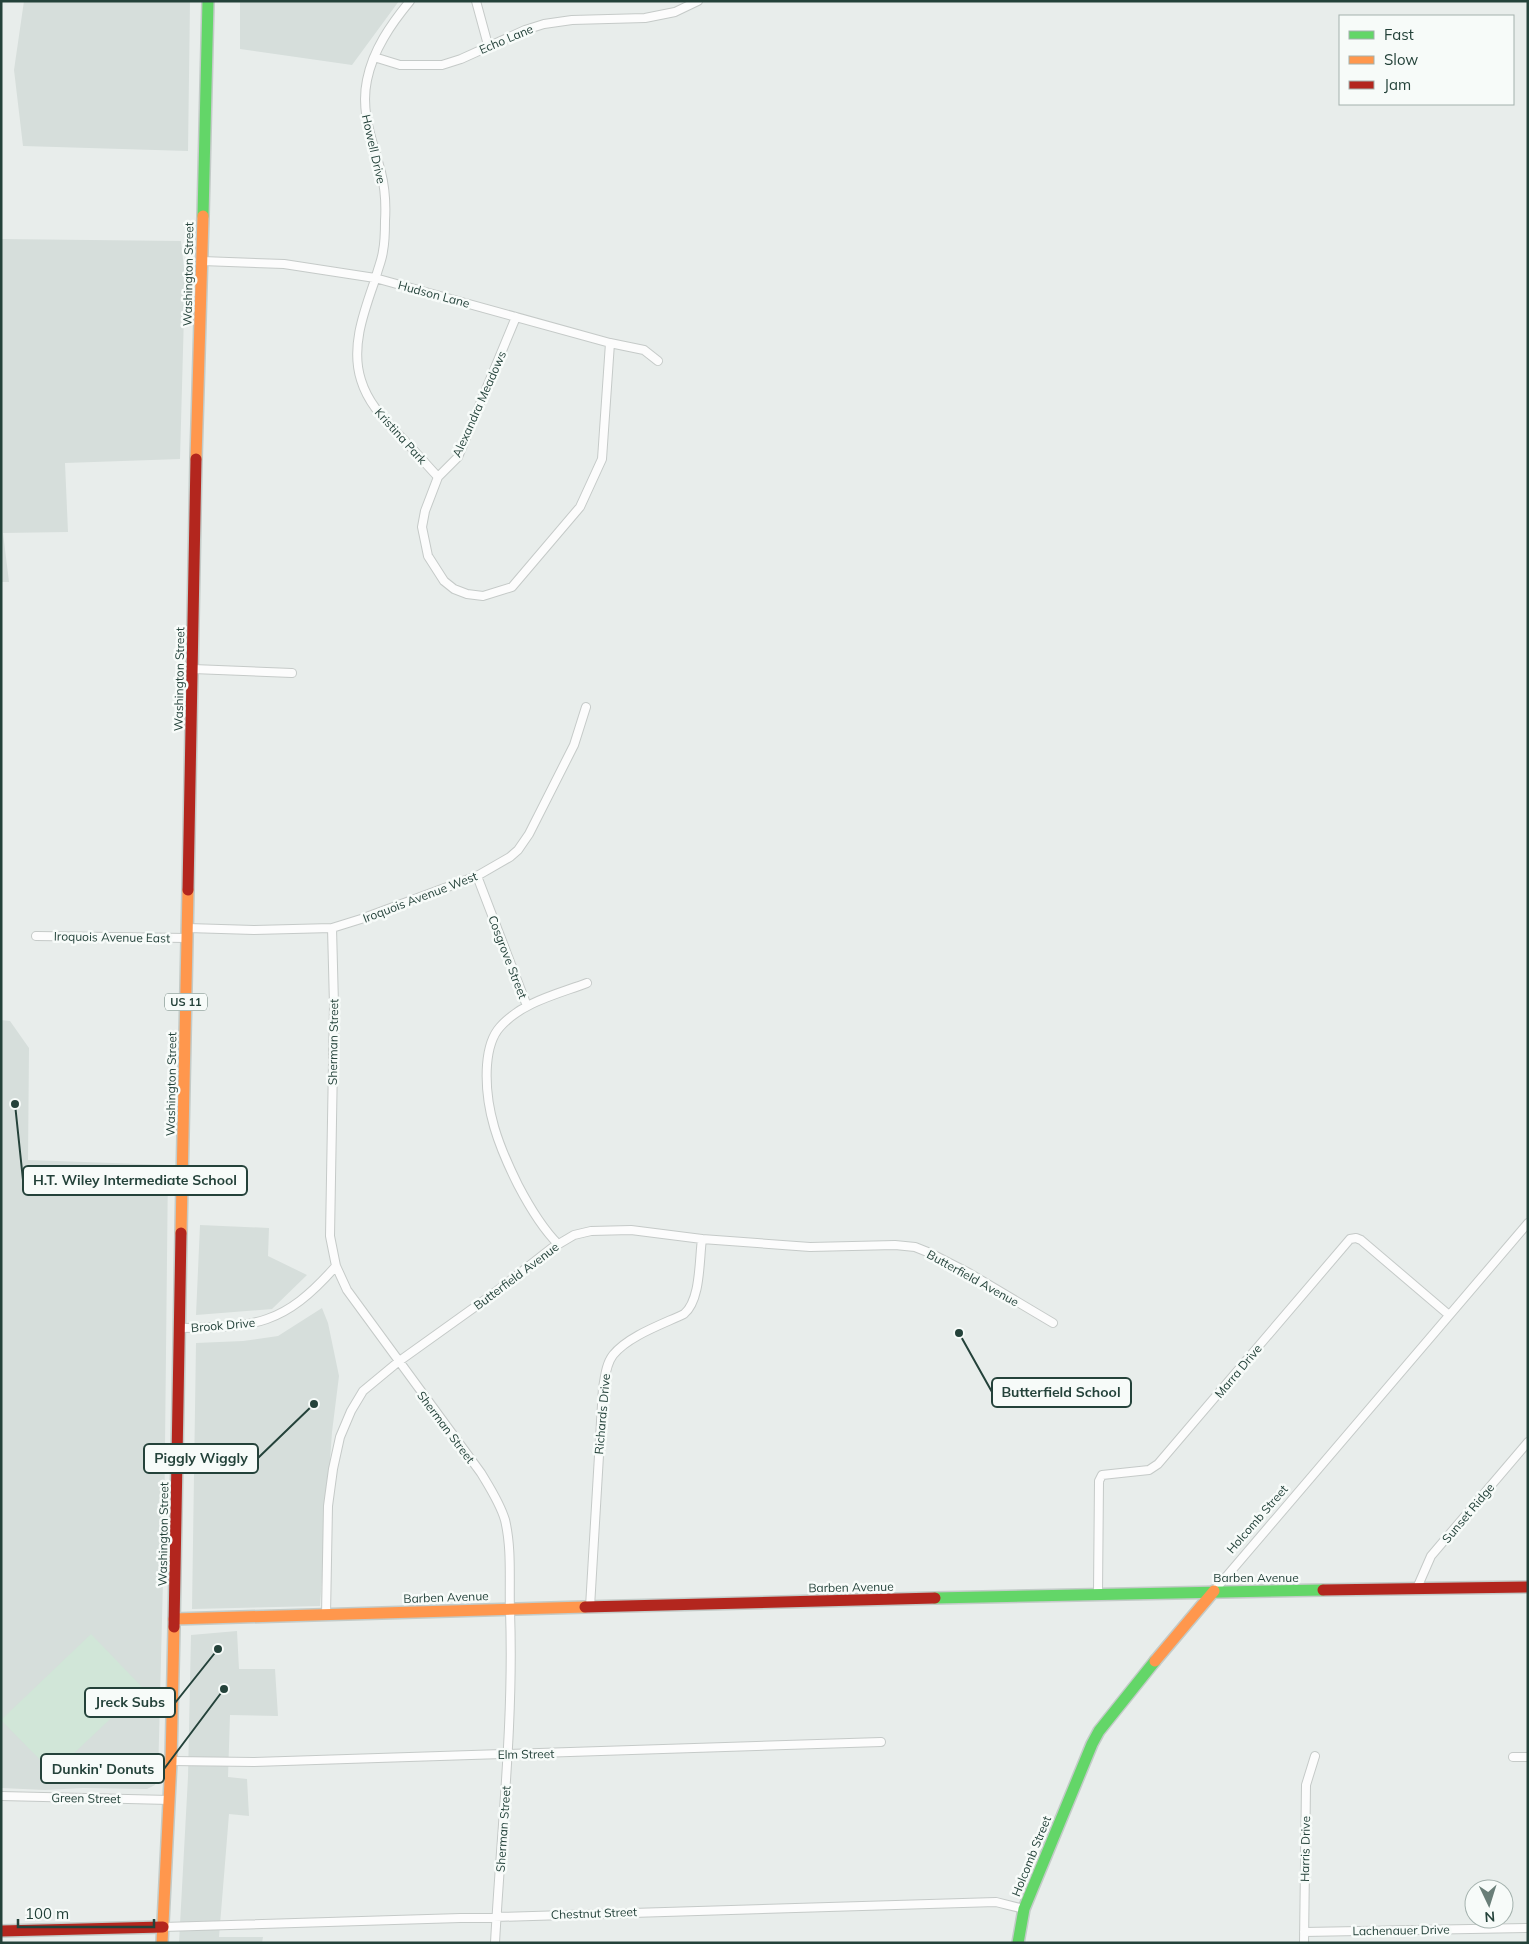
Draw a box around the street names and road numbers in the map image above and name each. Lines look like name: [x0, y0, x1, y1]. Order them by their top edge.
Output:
street label: Echo Lane: [477, 21, 535, 57]
street label: Howell Drive: [359, 113, 389, 185]
street label: Washington Street: [180, 222, 196, 326]
street label: Hudson Lane: [397, 277, 471, 311]
street label: Alexandra Meadows: [449, 348, 509, 460]
street label: Kristina Park: [372, 405, 431, 468]
street label: Washington Street: [171, 627, 187, 731]
street label: Iroquois Avenue West: [361, 868, 479, 926]
street label: Cosgrove Street: [485, 913, 531, 1001]
street label: Iroquois Avenue East: [54, 928, 170, 946]
road number: US 11: [165, 994, 207, 1010]
street label: Sherman Street: [325, 999, 341, 1085]
street label: Washington Street: [163, 1032, 179, 1136]
street label: Butterfield Avenue: [470, 1239, 562, 1313]
street label: Butterfield Avenue: [924, 1247, 1022, 1309]
street label: Brook Drive: [190, 1315, 256, 1335]
street label: Marra Drive: [1211, 1341, 1265, 1401]
street label: Richards Drive: [591, 1373, 613, 1455]
street label: Sherman Street: [414, 1388, 478, 1466]
street label: Sunset Ridge: [1439, 1480, 1497, 1546]
street label: Washington Street: [155, 1482, 171, 1586]
street label: Holcomb Street: [1223, 1482, 1291, 1556]
street label: Barben Avenue: [1213, 1570, 1299, 1585]
street label: Barben Avenue: [808, 1579, 894, 1595]
street label: Barben Avenue: [403, 1588, 489, 1606]
street label: Elm Street: [497, 1746, 555, 1762]
street label: Sherman Street: [493, 1785, 513, 1873]
street label: Green Street: [51, 1790, 121, 1806]
street label: Holcomb Street: [1008, 1813, 1054, 1899]
street label: Harris Drive: [1297, 1816, 1313, 1882]
street label: Chestnut Street: [551, 1904, 637, 1922]
street label: Lachenauer Drive: [1352, 1922, 1450, 1938]

